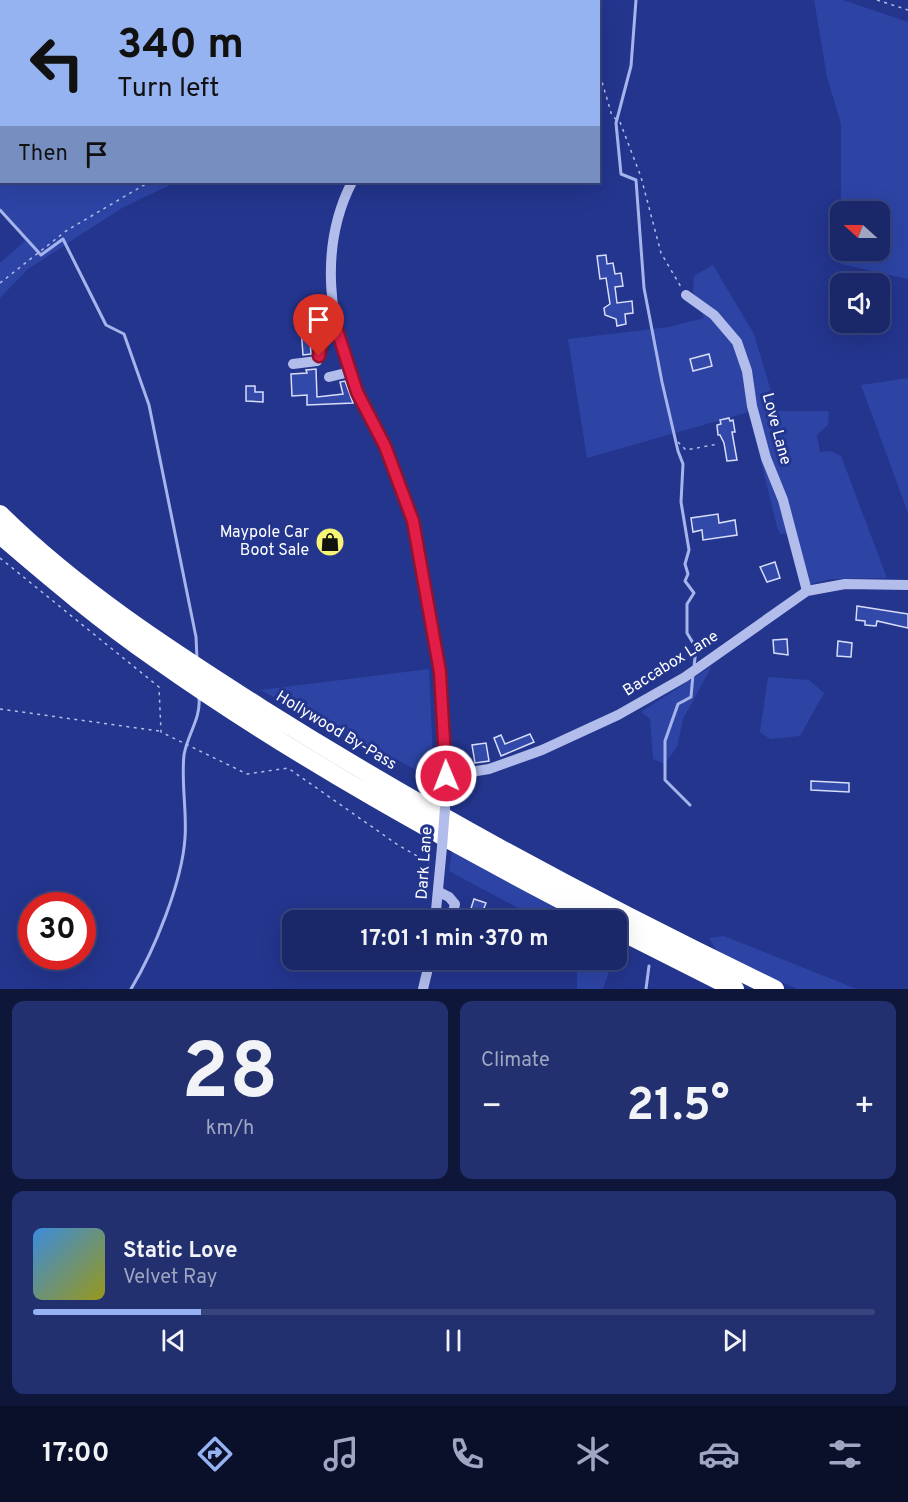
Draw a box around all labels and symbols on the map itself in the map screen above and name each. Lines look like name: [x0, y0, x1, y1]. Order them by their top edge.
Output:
north arrow: [830, 201, 890, 261]
pin: [293, 294, 344, 356]
street label: Love Lane: [757, 391, 795, 467]
place label: Maypole Car Boot Sale: [220, 523, 309, 561]
shop icon: Maypole Car Boot Sale: [314, 526, 346, 558]
street label: Baccabox Lane: [619, 627, 723, 701]
street label: Hollywood By-Pass: [272, 687, 400, 775]
position arrow: [414, 744, 478, 808]
street label: Dark Lane: [412, 826, 438, 900]
speed limit sign: 30: [18, 892, 96, 970]

